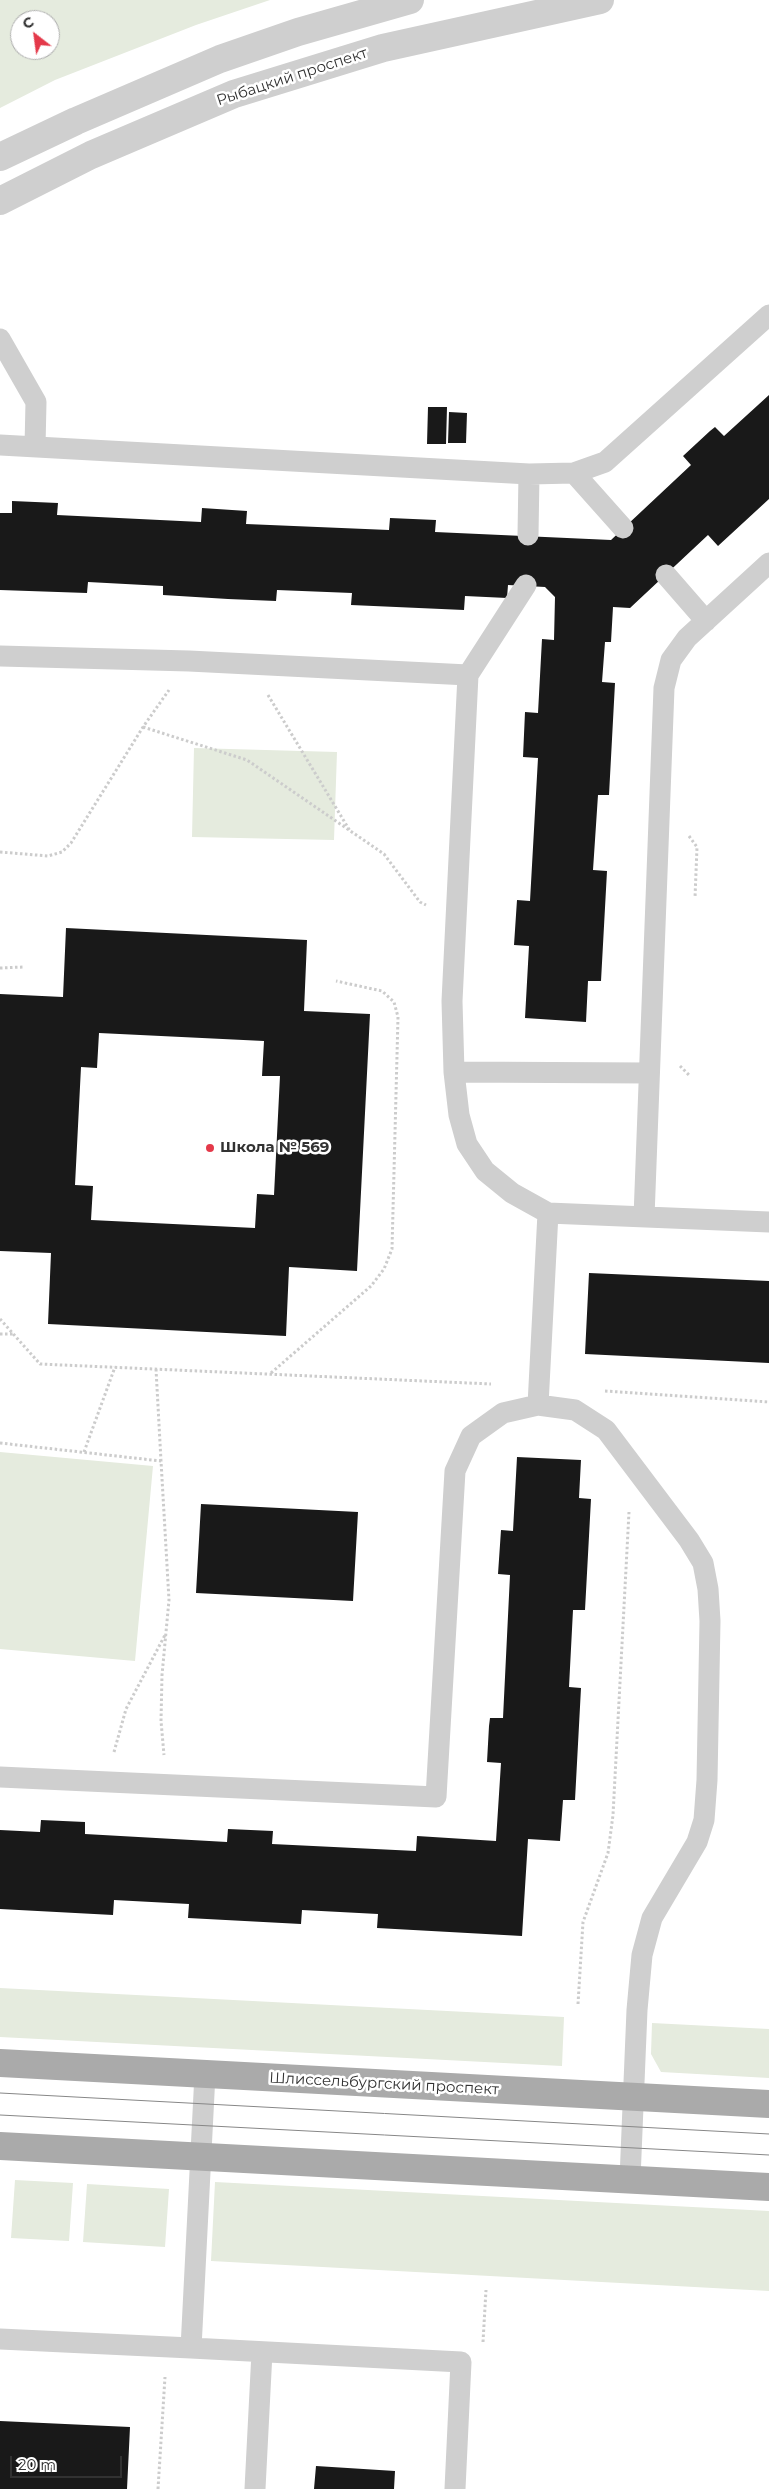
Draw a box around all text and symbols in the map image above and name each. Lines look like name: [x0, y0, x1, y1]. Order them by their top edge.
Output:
north arrow: [10, 10, 60, 60]
text: С: [19, 13, 37, 33]
street label: Рыбацкий проспект: [214, 44, 370, 110]
place label: Школа № 569: [220, 1139, 329, 1157]
marker: Школа № 569: [204, 1142, 216, 1154]
street label: Шлиссельбургский проспект: [269, 2069, 499, 2099]
scale bar: [12, 2446, 125, 2478]
text: 20 m: [18, 2455, 56, 2474]

